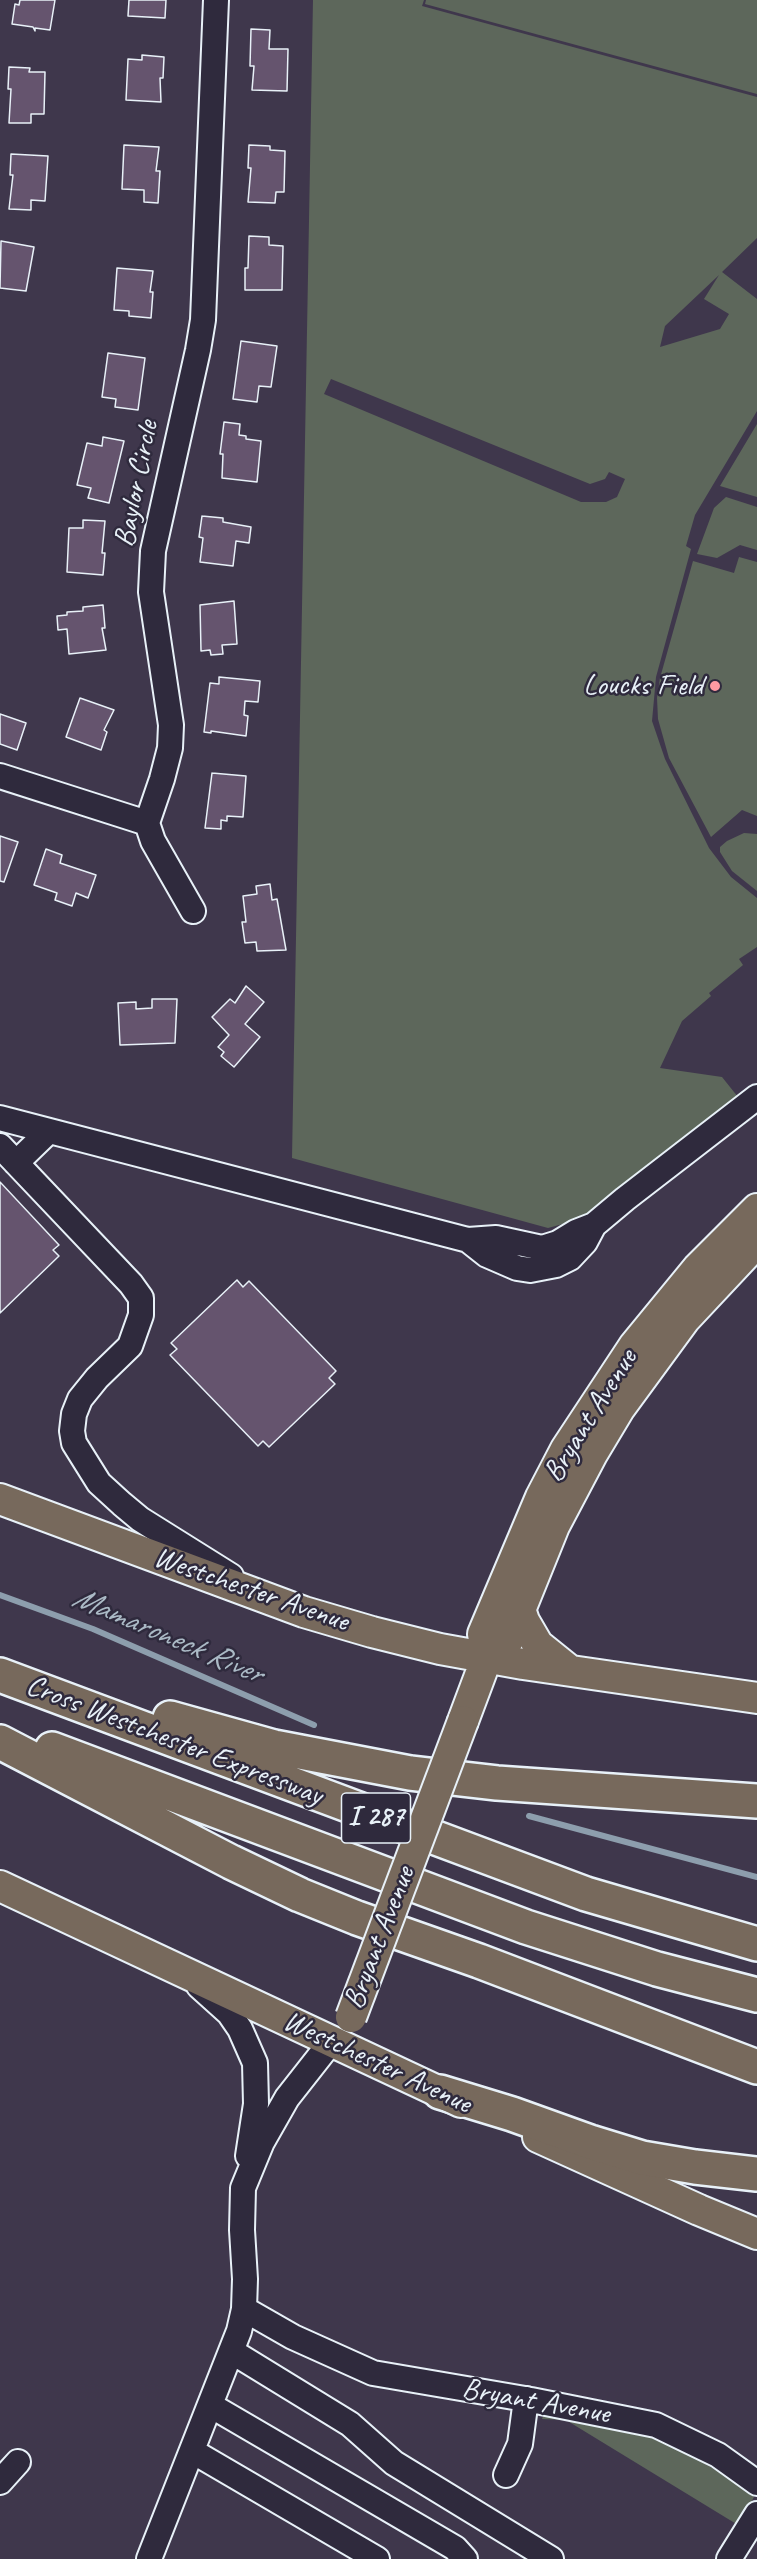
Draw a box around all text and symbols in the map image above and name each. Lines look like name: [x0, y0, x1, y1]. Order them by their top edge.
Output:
street label: Baylor Circle: [107, 418, 167, 550]
place label: Loucks Field: [583, 668, 703, 704]
marker: Loucks Field: [708, 679, 722, 693]
street label: Bryant Avenue: [536, 1343, 646, 1489]
street label: Westchester Avenue: [149, 1540, 353, 1640]
water label: Mamaroneck River: [66, 1579, 268, 1693]
street label: Cross Westchester Expressway: [21, 1668, 327, 1814]
road number: I 287: [342, 1793, 410, 1843]
street label: Bryant Avenue: [336, 1862, 424, 2014]
street label: Westchester Avenue: [277, 2004, 477, 2122]
street label: Bryant Avenue: [459, 2371, 613, 2433]

